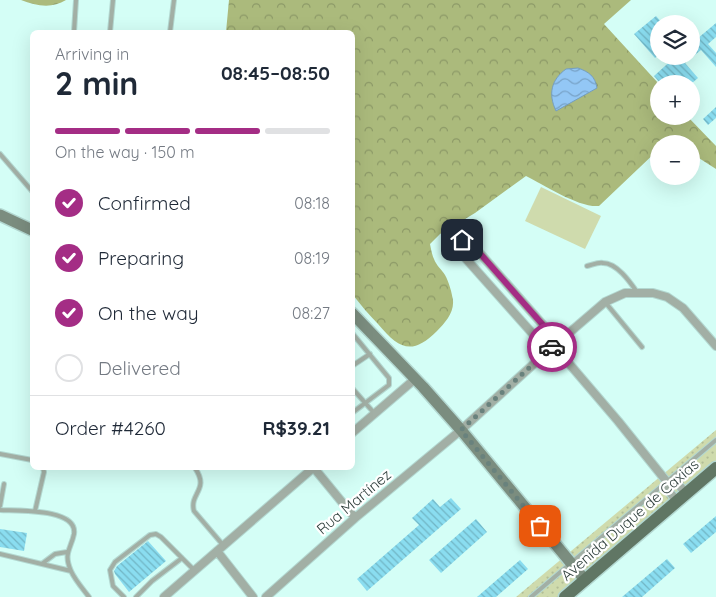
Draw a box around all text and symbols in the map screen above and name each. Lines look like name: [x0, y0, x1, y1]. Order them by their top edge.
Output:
map controls: [650, 15, 700, 185]
button: layers: [650, 15, 700, 65]
text: Arriving in: [55, 44, 129, 64]
text: 08:45–08:50: [221, 61, 330, 85]
text: 2 min: [55, 63, 138, 103]
button: +: [650, 75, 700, 125]
button: −: [650, 135, 700, 185]
text: On the way · 150 m: [55, 142, 195, 162]
icon: check: [55, 189, 83, 217]
text: Confirmed: [98, 191, 191, 215]
text: 08:18: [294, 193, 330, 213]
pin: [441, 219, 483, 261]
icon: home: [448, 226, 476, 254]
icon: check: [55, 244, 83, 272]
text: Preparing: [98, 246, 184, 270]
text: 08:19: [294, 248, 330, 268]
icon: check: [55, 299, 83, 327]
text: On the way: [98, 301, 199, 325]
text: 08:27: [292, 303, 330, 323]
courier: [527, 322, 577, 372]
icon: car: [538, 333, 566, 361]
text: Delivered: [98, 356, 181, 380]
text: Order #4260: [55, 416, 166, 440]
text: R$39.21: [262, 416, 330, 440]
street label: Avenida Duque de Caxias: [557, 455, 702, 585]
street label: Rua Martínez: [313, 465, 395, 538]
pin: [519, 505, 561, 547]
icon: bag: [526, 512, 554, 540]

